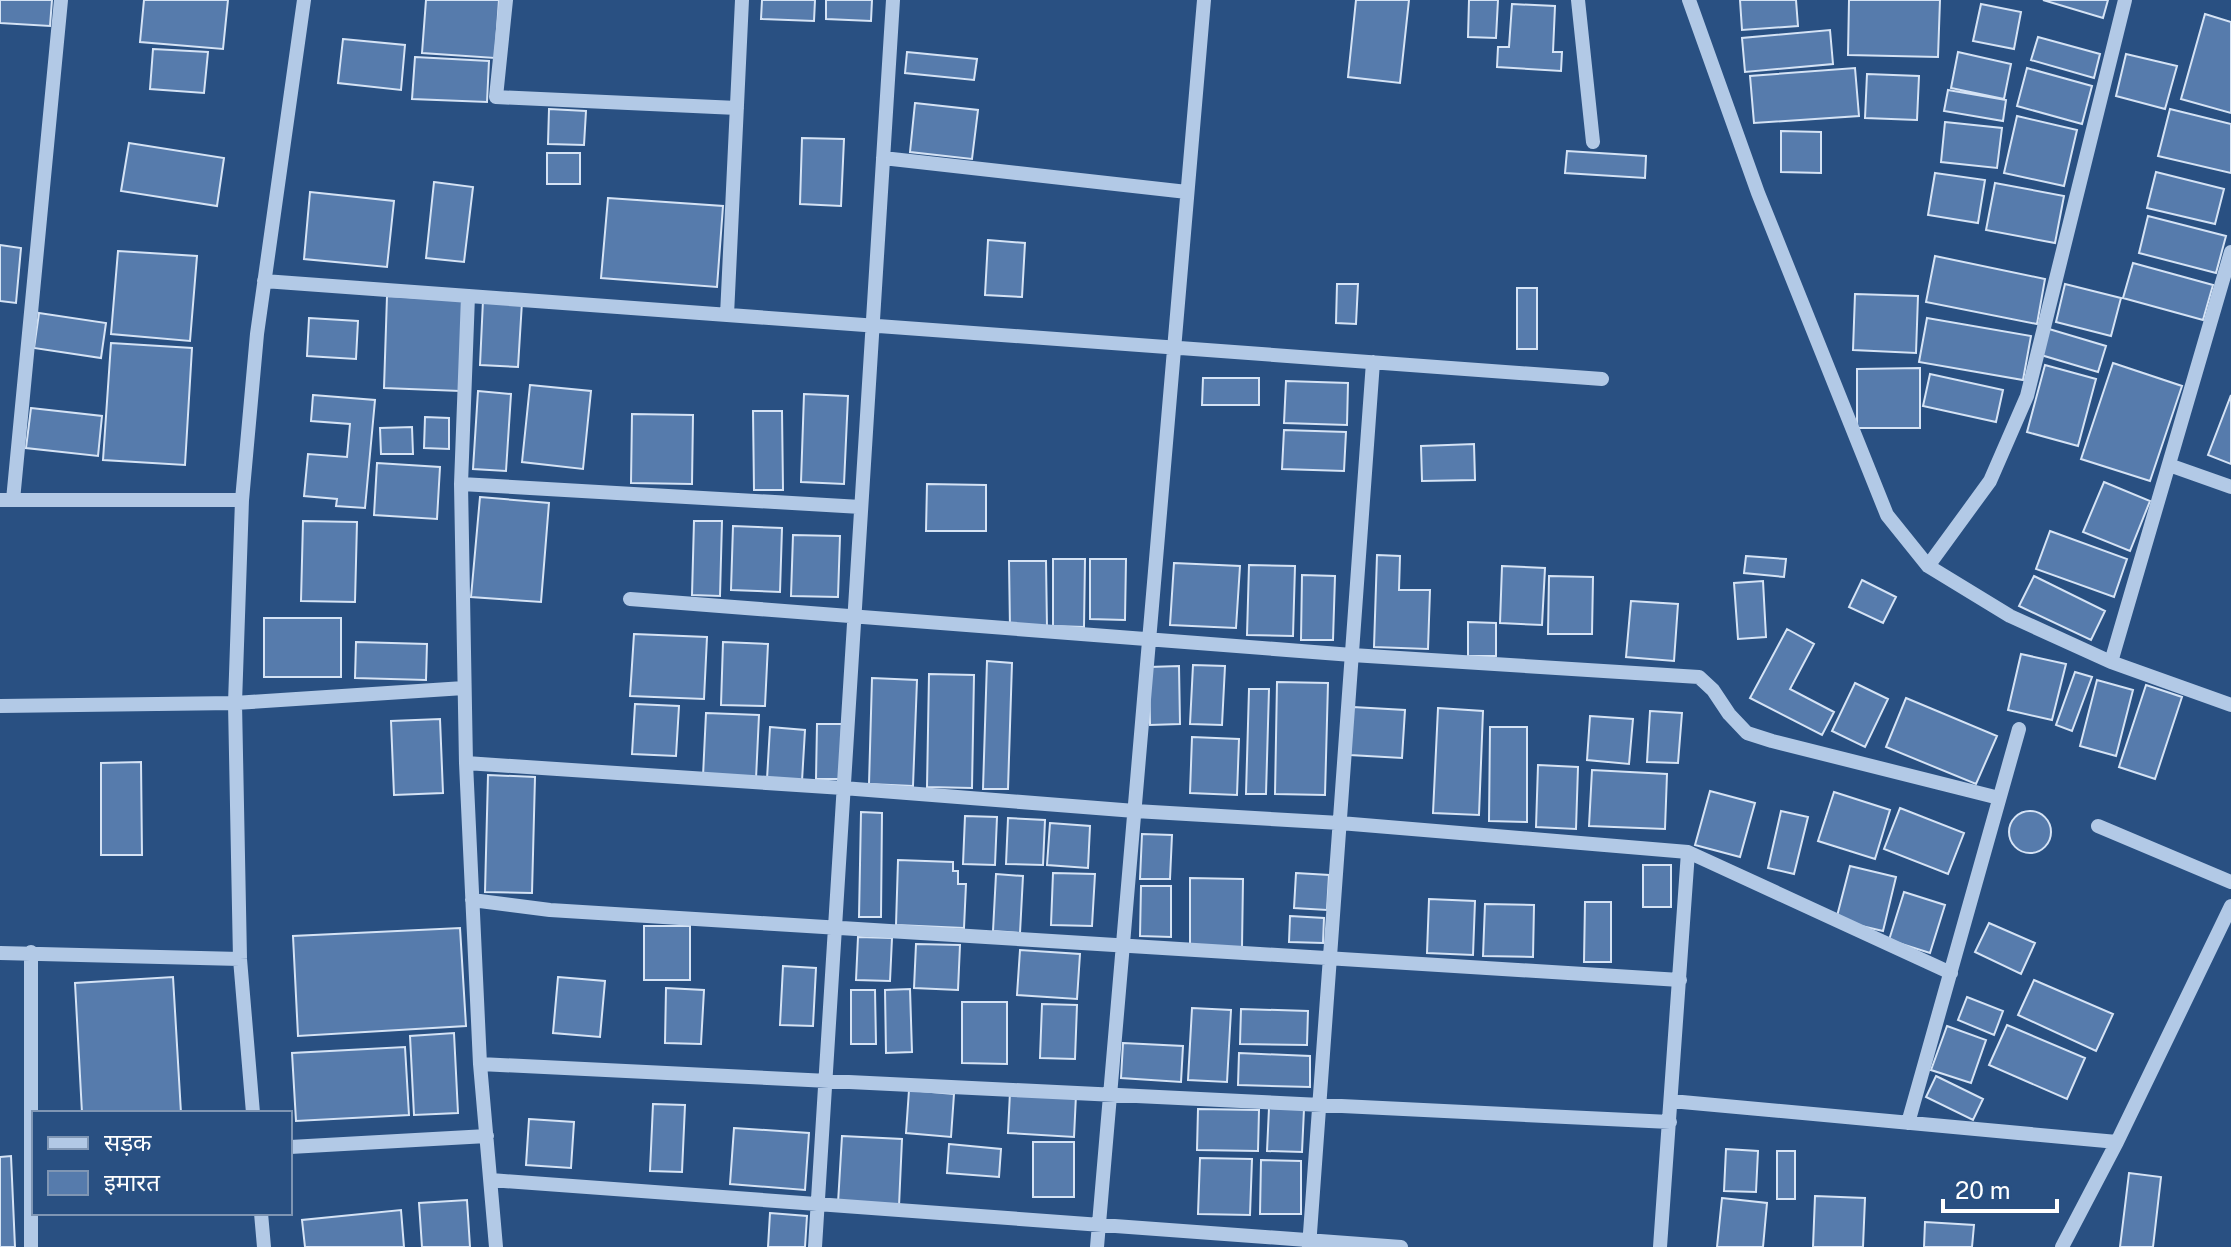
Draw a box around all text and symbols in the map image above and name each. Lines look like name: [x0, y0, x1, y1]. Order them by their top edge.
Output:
legend: [32, 1111, 292, 1215]
text: सड़क: [104, 1128, 152, 1156]
scale bar: [1943, 1163, 2057, 1213]
text: इमारत: [104, 1168, 161, 1196]
text: 20 m: [1955, 1176, 2011, 1204]

